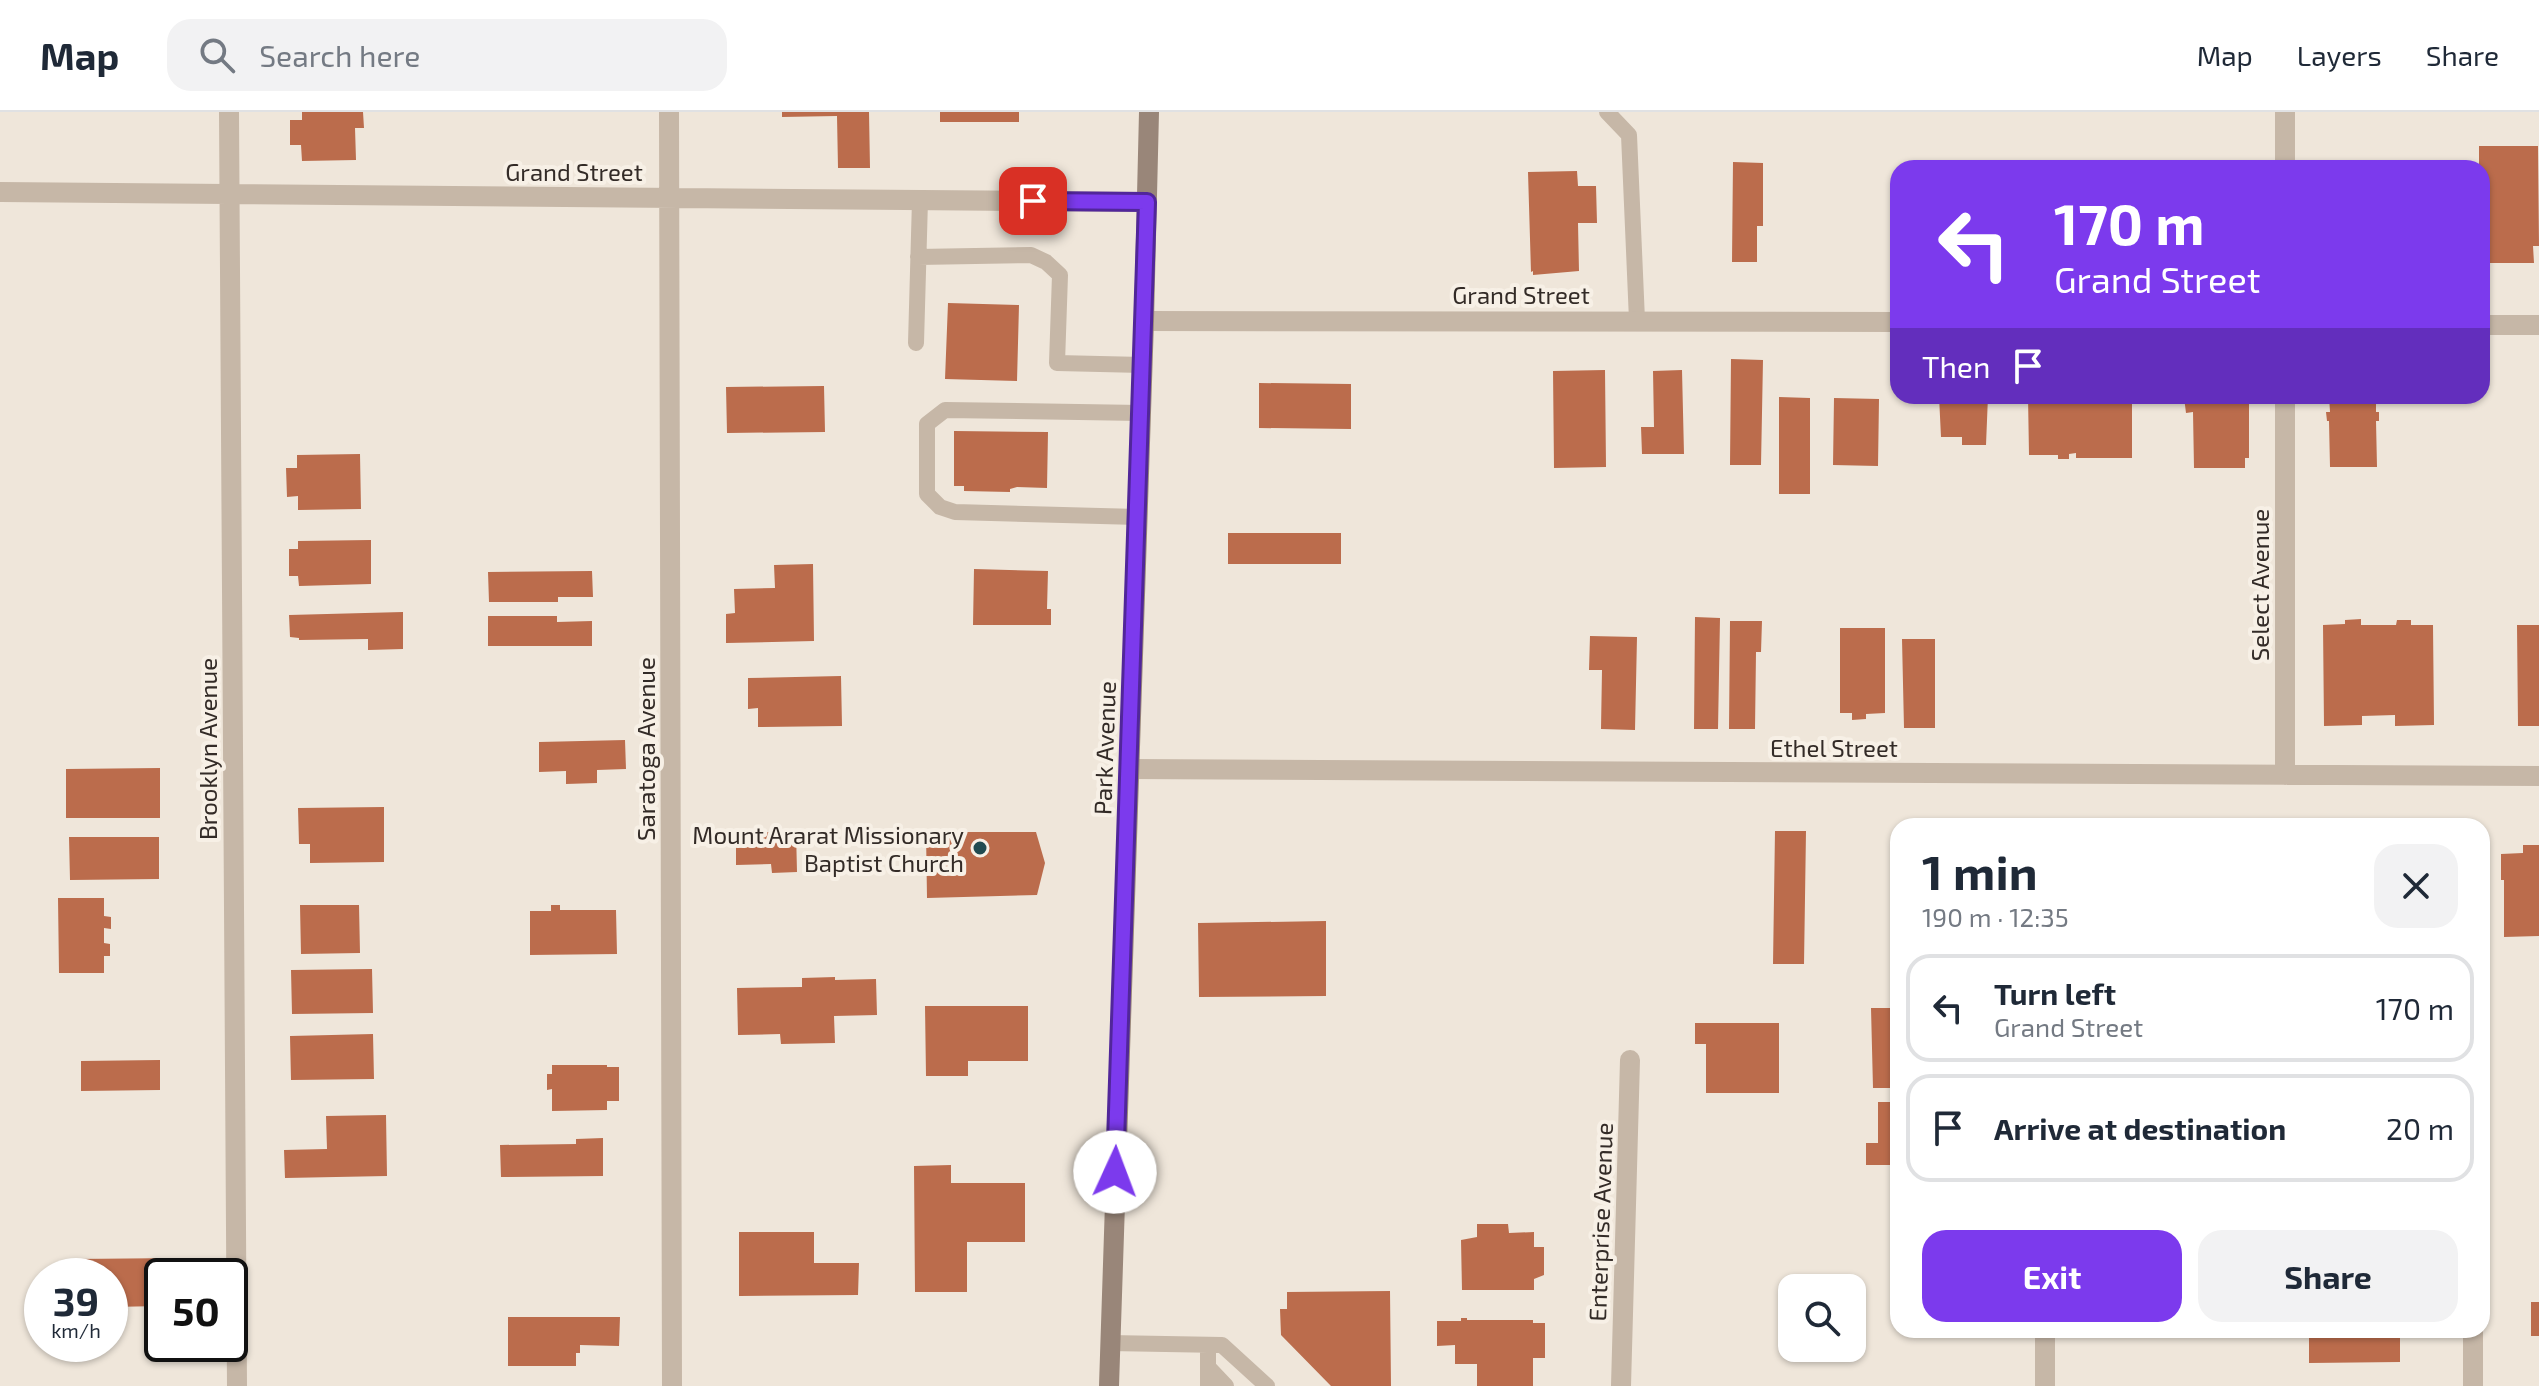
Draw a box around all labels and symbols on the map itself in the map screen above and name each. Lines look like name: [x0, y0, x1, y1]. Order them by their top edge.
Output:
street label: Grand Street: [505, 157, 643, 186]
pin: [999, 167, 1067, 235]
street label: Grand Street: [1452, 280, 1590, 309]
street label: Select Avenue: [2245, 509, 2274, 661]
street label: Saratoga Avenue: [631, 657, 660, 841]
street label: Brooklyn Avenue: [193, 658, 222, 840]
street label: Park Avenue: [1087, 681, 1121, 815]
street label: Ethel Street: [1770, 733, 1898, 762]
place label: Mount Ararat Missionary Baptist Church: [692, 820, 964, 877]
marker: Mount Ararat Missionary Baptist Church: [971, 839, 989, 857]
street label: Enterprise Avenue: [1582, 1122, 1618, 1322]
position arrow: [1073, 1130, 1157, 1214]
speed limit sign: 50: [144, 1258, 248, 1362]

